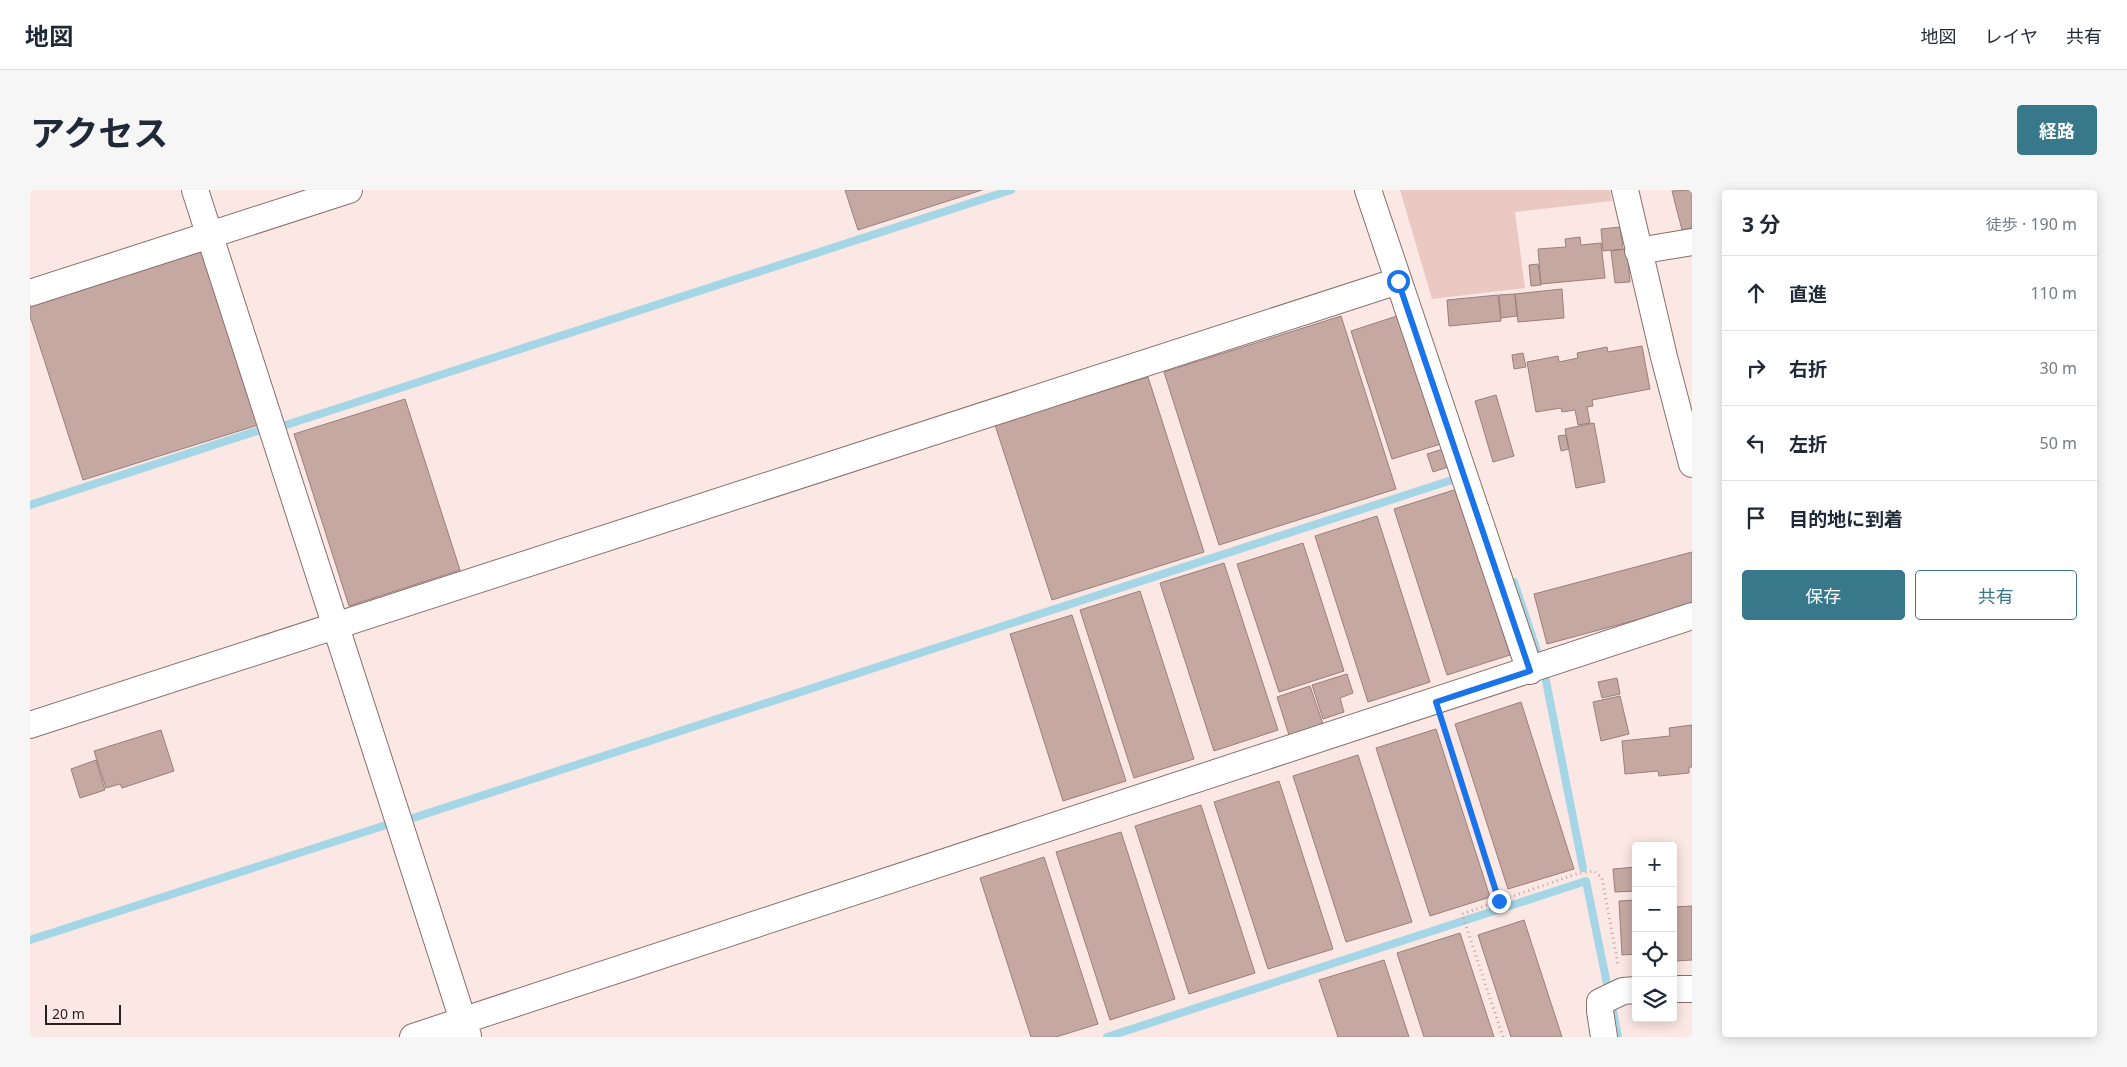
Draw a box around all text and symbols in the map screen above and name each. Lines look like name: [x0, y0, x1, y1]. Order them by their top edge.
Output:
text: 地図: [25, 19, 73, 52]
text: 地図: [1921, 24, 1957, 48]
text: レイヤ: [1985, 24, 2038, 48]
text: 共有: [2066, 24, 2102, 48]
button: 経路: [2017, 105, 2097, 155]
text: アクセス: [30, 109, 168, 156]
text: 3 分: [1742, 210, 1780, 238]
text: 徒歩 · 190 m: [1986, 213, 2077, 235]
route start: [1387, 270, 1410, 293]
icon: ahead: [1742, 279, 1770, 307]
text: 直進: [1789, 281, 1827, 307]
text: 110 m: [2030, 282, 2077, 304]
icon: right: [1742, 354, 1770, 382]
text: 右折: [1789, 356, 1827, 382]
text: 30 m: [2040, 357, 2077, 379]
icon: left: [1742, 429, 1770, 457]
text: 左折: [1789, 431, 1827, 457]
text: 50 m: [2040, 432, 2077, 454]
icon: arrive: [1742, 504, 1770, 532]
text: 目的地に到着: [1789, 506, 1903, 532]
button: 保存: [1742, 570, 1905, 620]
button: 共有: [1915, 570, 2077, 620]
map controls: [1632, 842, 1677, 1022]
button: +: [1632, 842, 1677, 887]
button: −: [1632, 887, 1677, 932]
route end: [1488, 890, 1511, 913]
button: locate: [1632, 932, 1677, 977]
button: layers: [1632, 977, 1677, 1022]
scale bar: [45, 1002, 121, 1025]
text: 20 m: [52, 1004, 85, 1023]

